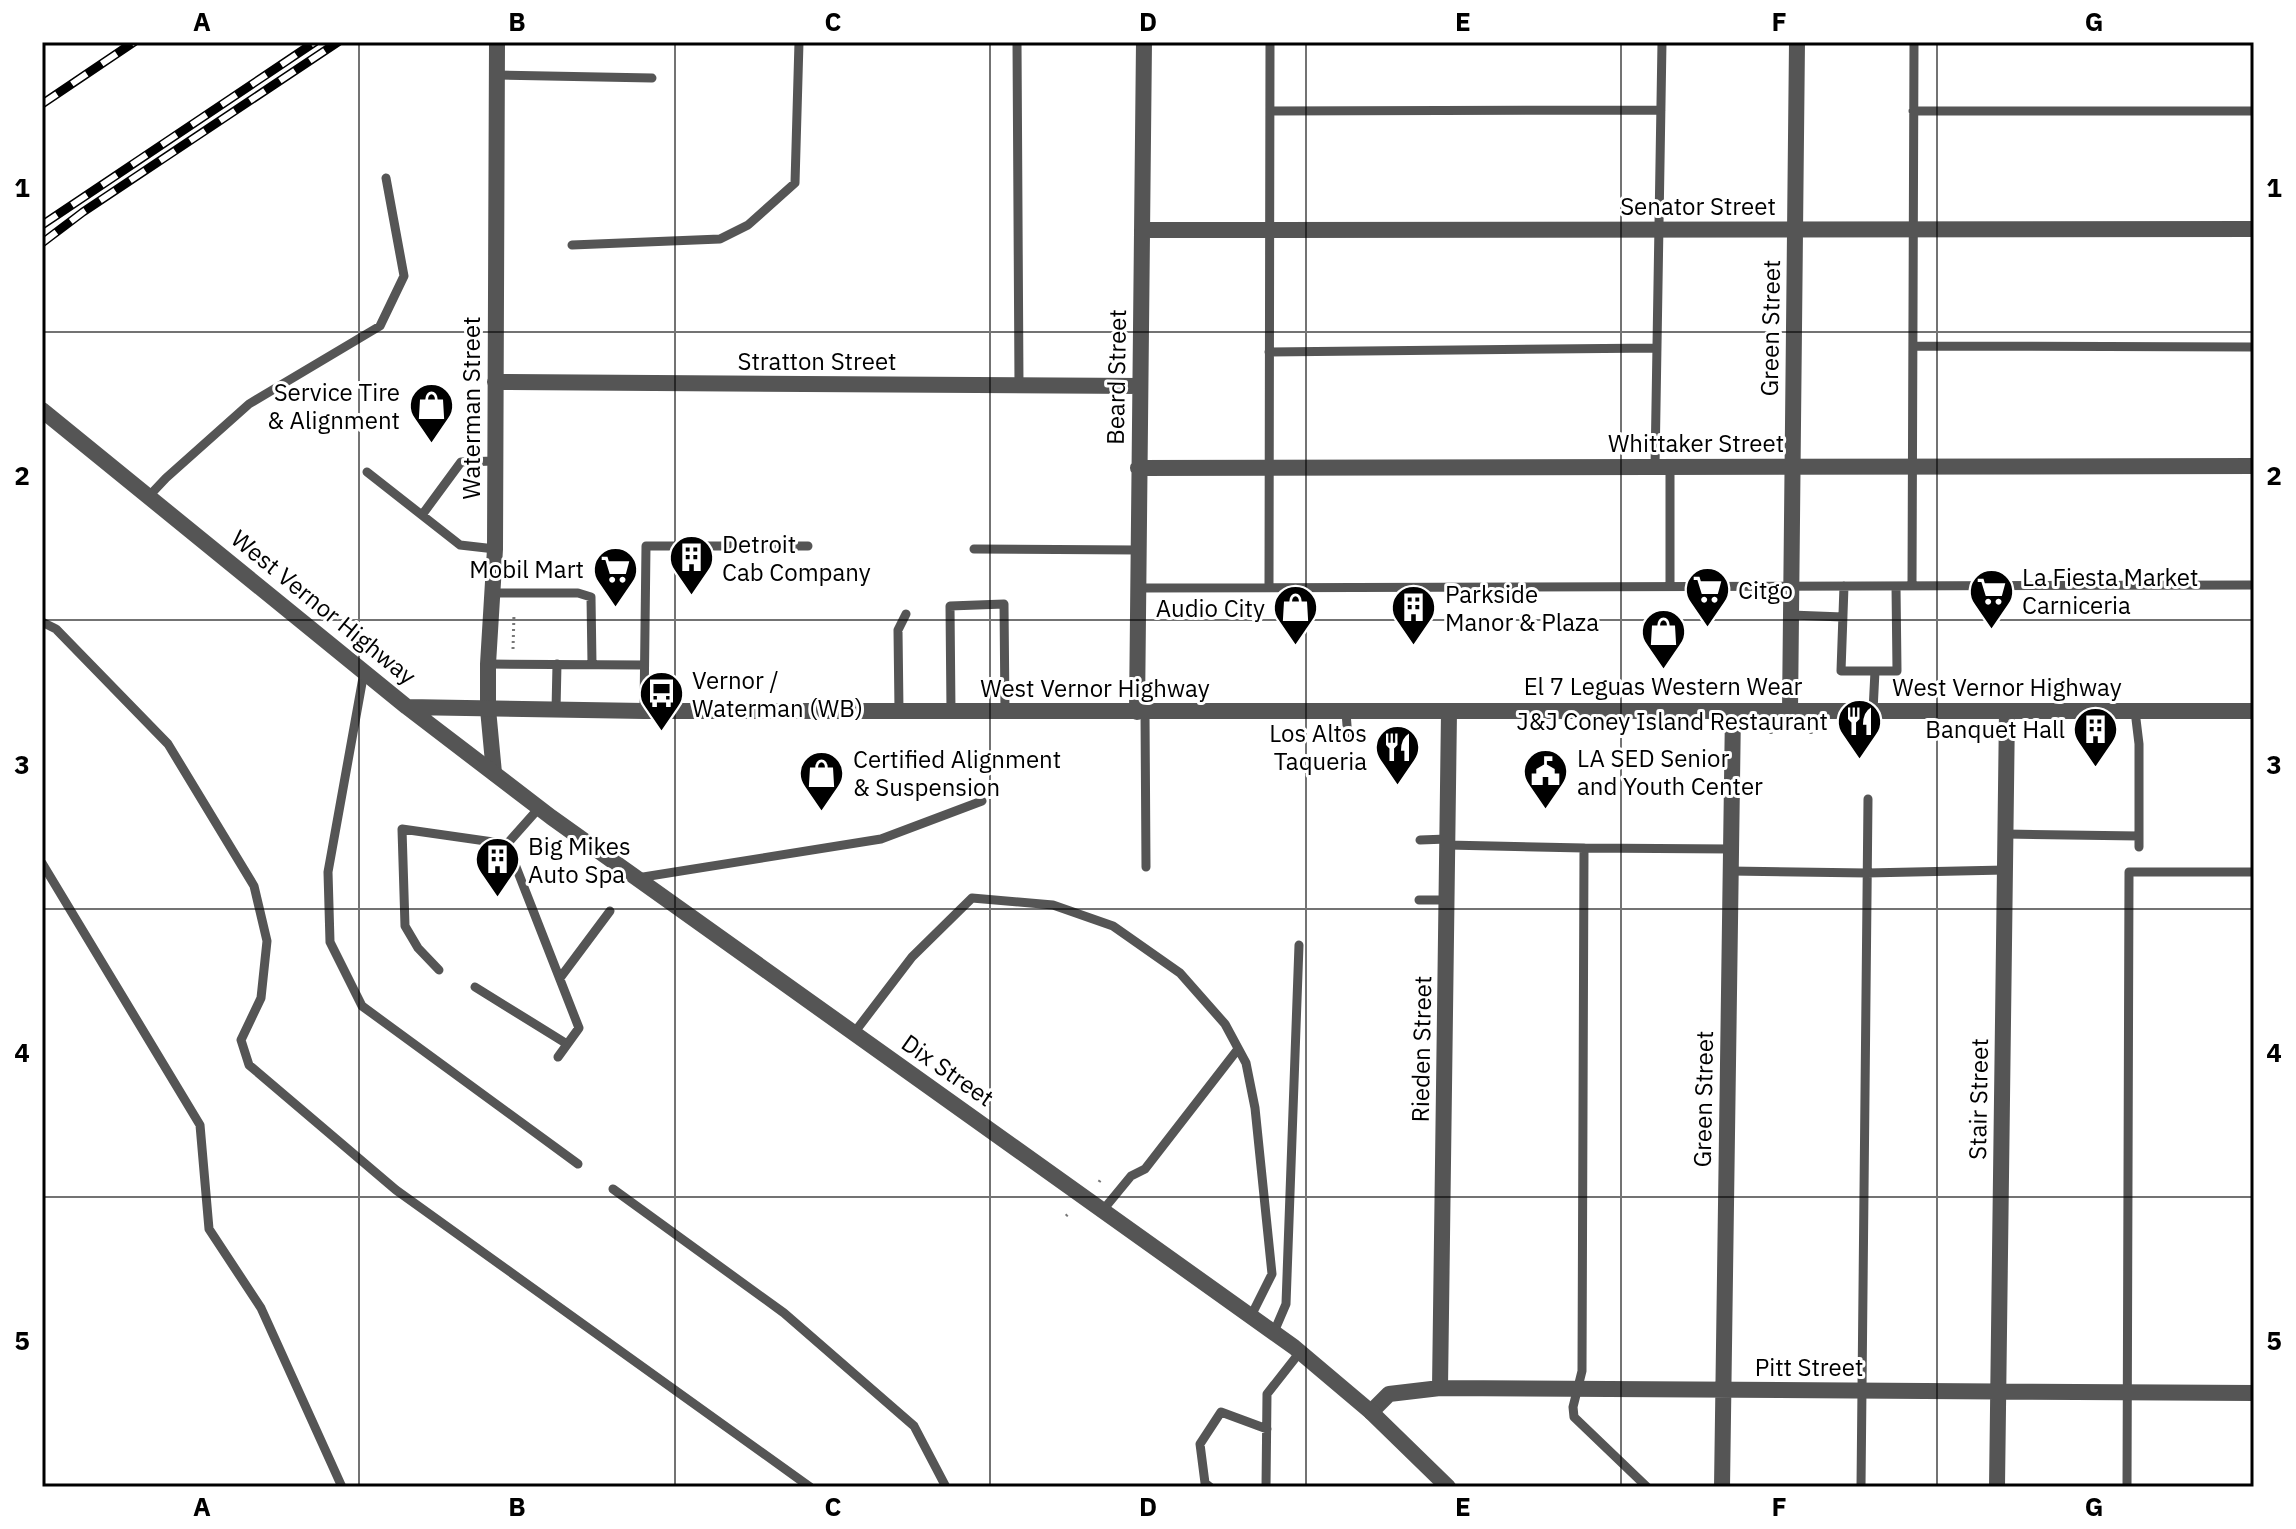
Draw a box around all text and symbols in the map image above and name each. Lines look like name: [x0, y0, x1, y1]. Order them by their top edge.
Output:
text: A: [193, 4, 211, 38]
text: B: [508, 4, 526, 38]
text: C: [825, 4, 842, 38]
text: D: [1139, 4, 1157, 38]
text: E: [1455, 4, 1471, 38]
text: F: [1771, 4, 1787, 38]
text: G: [2085, 4, 2103, 38]
text: 1: [14, 170, 30, 204]
text: 1: [2266, 170, 2282, 204]
street label: Senator Street: [1620, 190, 1776, 222]
street label: Green Street: [1753, 259, 1787, 397]
street label: Beard Street: [1099, 309, 1133, 445]
street label: Waterman Street: [455, 316, 487, 500]
street label: Stratton Street: [738, 345, 897, 377]
place label: Service Tire & Alignment: [267, 376, 400, 436]
shop icon: Service Tire & Alignment: [407, 382, 455, 445]
street label: Whittaker Street: [1608, 427, 1784, 459]
text: 2: [14, 458, 30, 492]
text: 2: [2266, 458, 2282, 492]
street label: West Vernor Highway: [225, 522, 423, 692]
place label: Detroit Cab Company: [722, 528, 871, 588]
building icon: Detroit Cab Company: [667, 534, 715, 597]
supermarket icon: Mobil Mart: [591, 545, 639, 608]
place label: Mobil Mart: [469, 553, 584, 585]
place label: La Fiesta Market Carniceria: [2022, 561, 2198, 621]
supermarket icon: Citgo: [1683, 566, 1731, 629]
supermarket icon: La Fiesta Market Carniceria: [1967, 567, 2015, 630]
place label: Citgo: [1738, 574, 1793, 606]
place label: Parkside Manor & Plaza: [1445, 578, 1599, 638]
shop icon: Audio City: [1272, 584, 1320, 647]
building icon: Parkside Manor & Plaza: [1390, 584, 1438, 647]
place label: Audio City: [1156, 592, 1265, 624]
shop icon: El 7 Leguas Western Wear: [1639, 608, 1687, 671]
place label: Vernor / Waterman (WB): [692, 664, 863, 724]
bus stop icon: Vernor / Waterman (WB): [637, 670, 685, 733]
place label: El 7 Leguas Western Wear: [1524, 670, 1803, 702]
street label: West Vernor Highway: [1892, 671, 2122, 703]
street label: West Vernor Highway: [980, 672, 1210, 704]
restaurant icon: J&J Coney Island Restaurant: [1835, 697, 1883, 760]
place label: J&J Coney Island Restaurant: [1517, 705, 1828, 737]
building icon: Banquet Hall: [2072, 705, 2120, 768]
place label: Banquet Hall: [1925, 713, 2065, 745]
place label: Los Altos Taqueria: [1269, 717, 1367, 777]
restaurant icon: Los Altos Taqueria: [1374, 723, 1422, 786]
place label: LA SED Senior and Youth Center: [1577, 742, 1763, 802]
place label: Certified Alignment & Suspension: [853, 743, 1061, 803]
text: 3: [14, 747, 30, 781]
text: 3: [2266, 747, 2282, 781]
public building icon: LA SED Senior and Youth Center: [1522, 748, 1570, 811]
shop icon: Certified Alignment & Suspension: [798, 749, 846, 812]
place label: Big Mikes Auto Spa: [528, 830, 631, 890]
building icon: Big Mikes Auto Spa: [473, 836, 521, 899]
street label: Rieden Street: [1404, 975, 1438, 1123]
street label: Dix Street: [895, 1027, 1001, 1113]
street label: Green Street: [1686, 1030, 1720, 1168]
text: 4: [14, 1035, 30, 1069]
text: 4: [2266, 1035, 2282, 1069]
street label: Stair Street: [1961, 1038, 1995, 1160]
text: 5: [14, 1323, 30, 1357]
text: 5: [2266, 1323, 2282, 1357]
street label: Pitt Street: [1755, 1351, 1863, 1383]
text: A: [193, 1489, 211, 1523]
text: B: [508, 1489, 526, 1523]
text: C: [825, 1489, 842, 1523]
text: D: [1139, 1489, 1157, 1523]
text: E: [1455, 1489, 1471, 1523]
text: F: [1771, 1489, 1787, 1523]
text: G: [2085, 1489, 2103, 1523]

